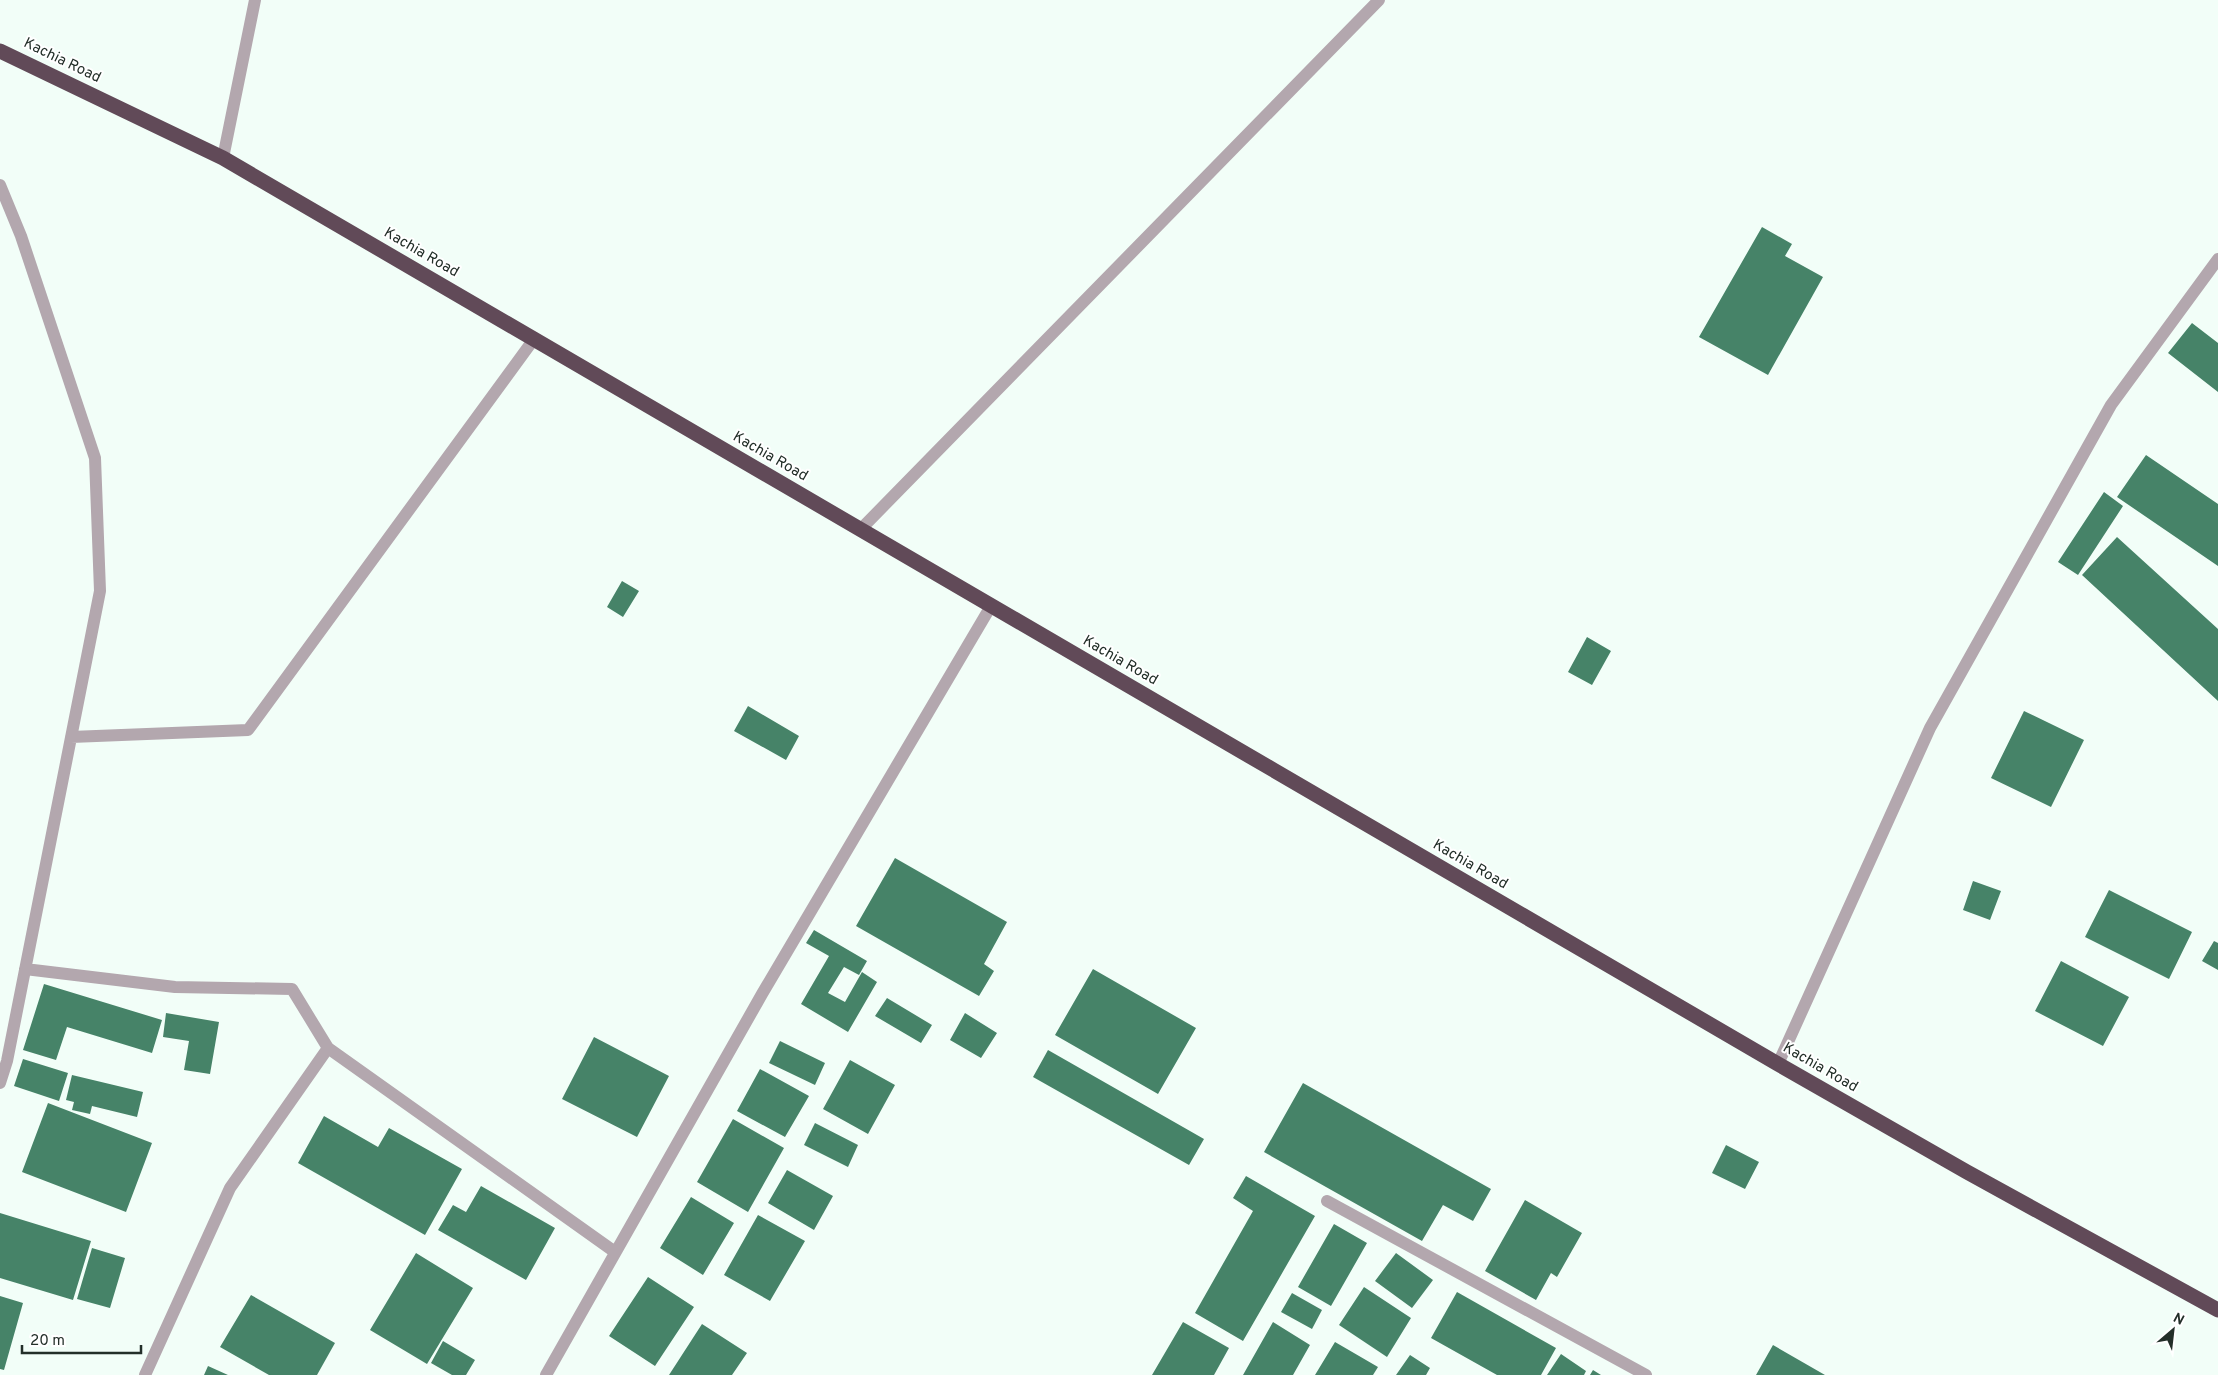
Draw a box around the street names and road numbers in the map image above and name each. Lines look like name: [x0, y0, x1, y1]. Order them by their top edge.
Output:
street label: Kachia Road: [20, 34, 104, 88]
street label: Kachia Road: [380, 224, 462, 282]
street label: Kachia Road: [729, 428, 811, 486]
street label: Kachia Road: [1079, 632, 1161, 690]
street label: Kachia Road: [1429, 836, 1511, 894]
street label: Kachia Road: [1779, 1039, 1861, 1097]

